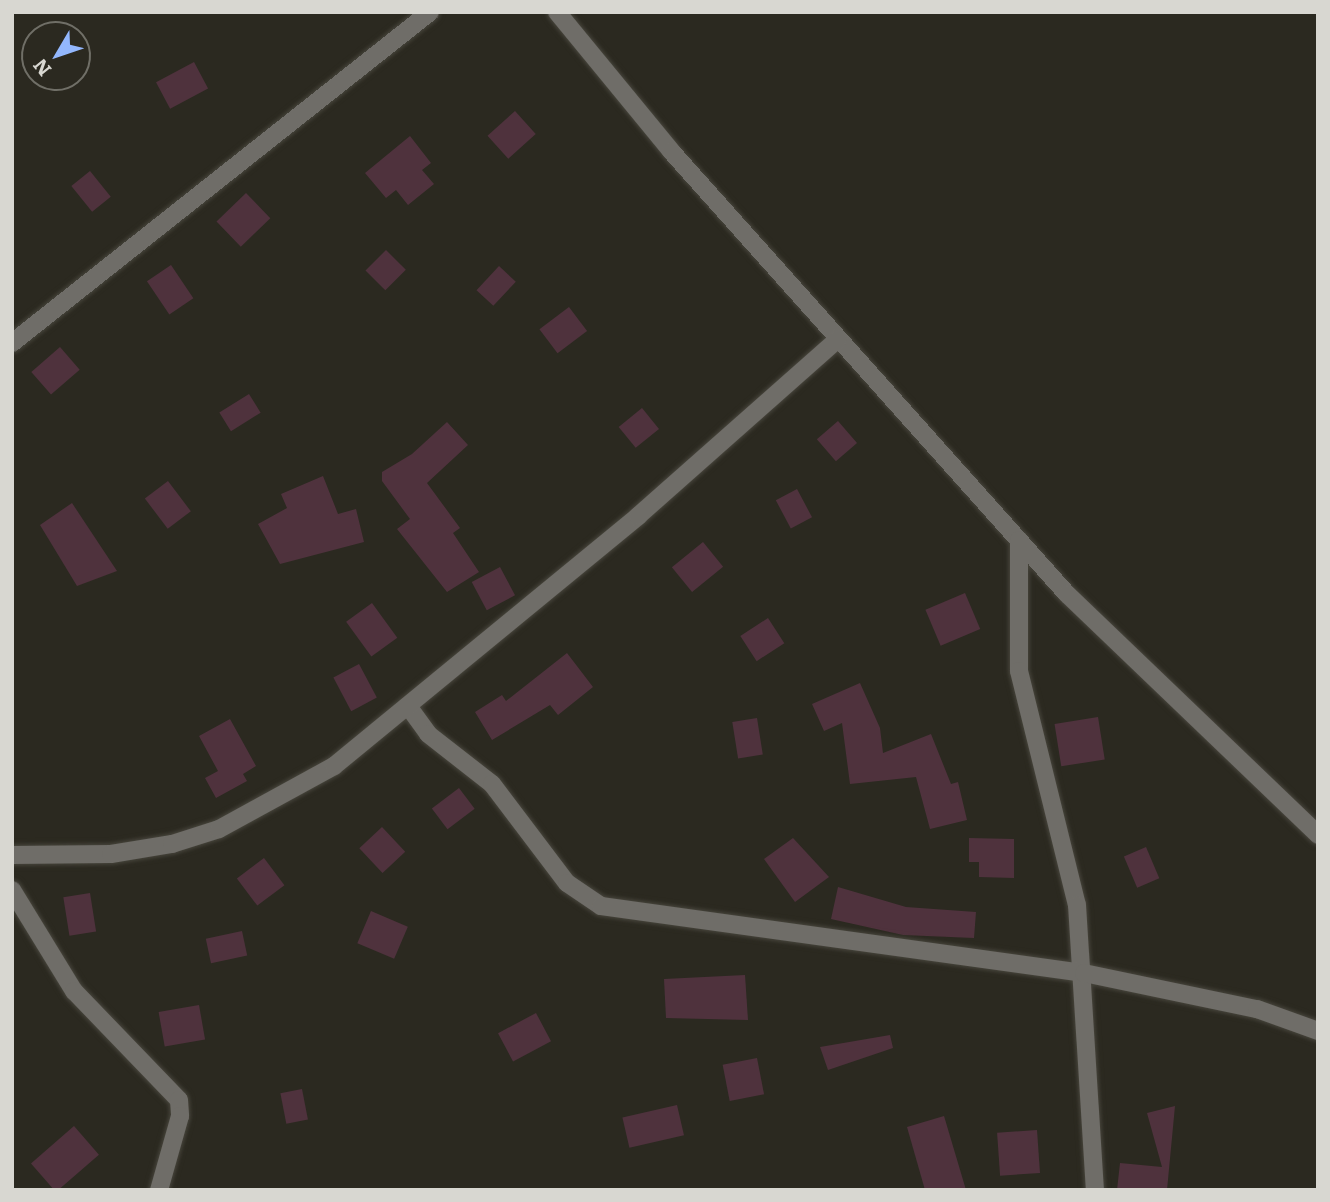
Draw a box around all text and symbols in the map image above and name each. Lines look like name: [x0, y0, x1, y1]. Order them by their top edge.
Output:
north arrow: [21, 21, 91, 91]
text: N: [25, 53, 57, 83]

